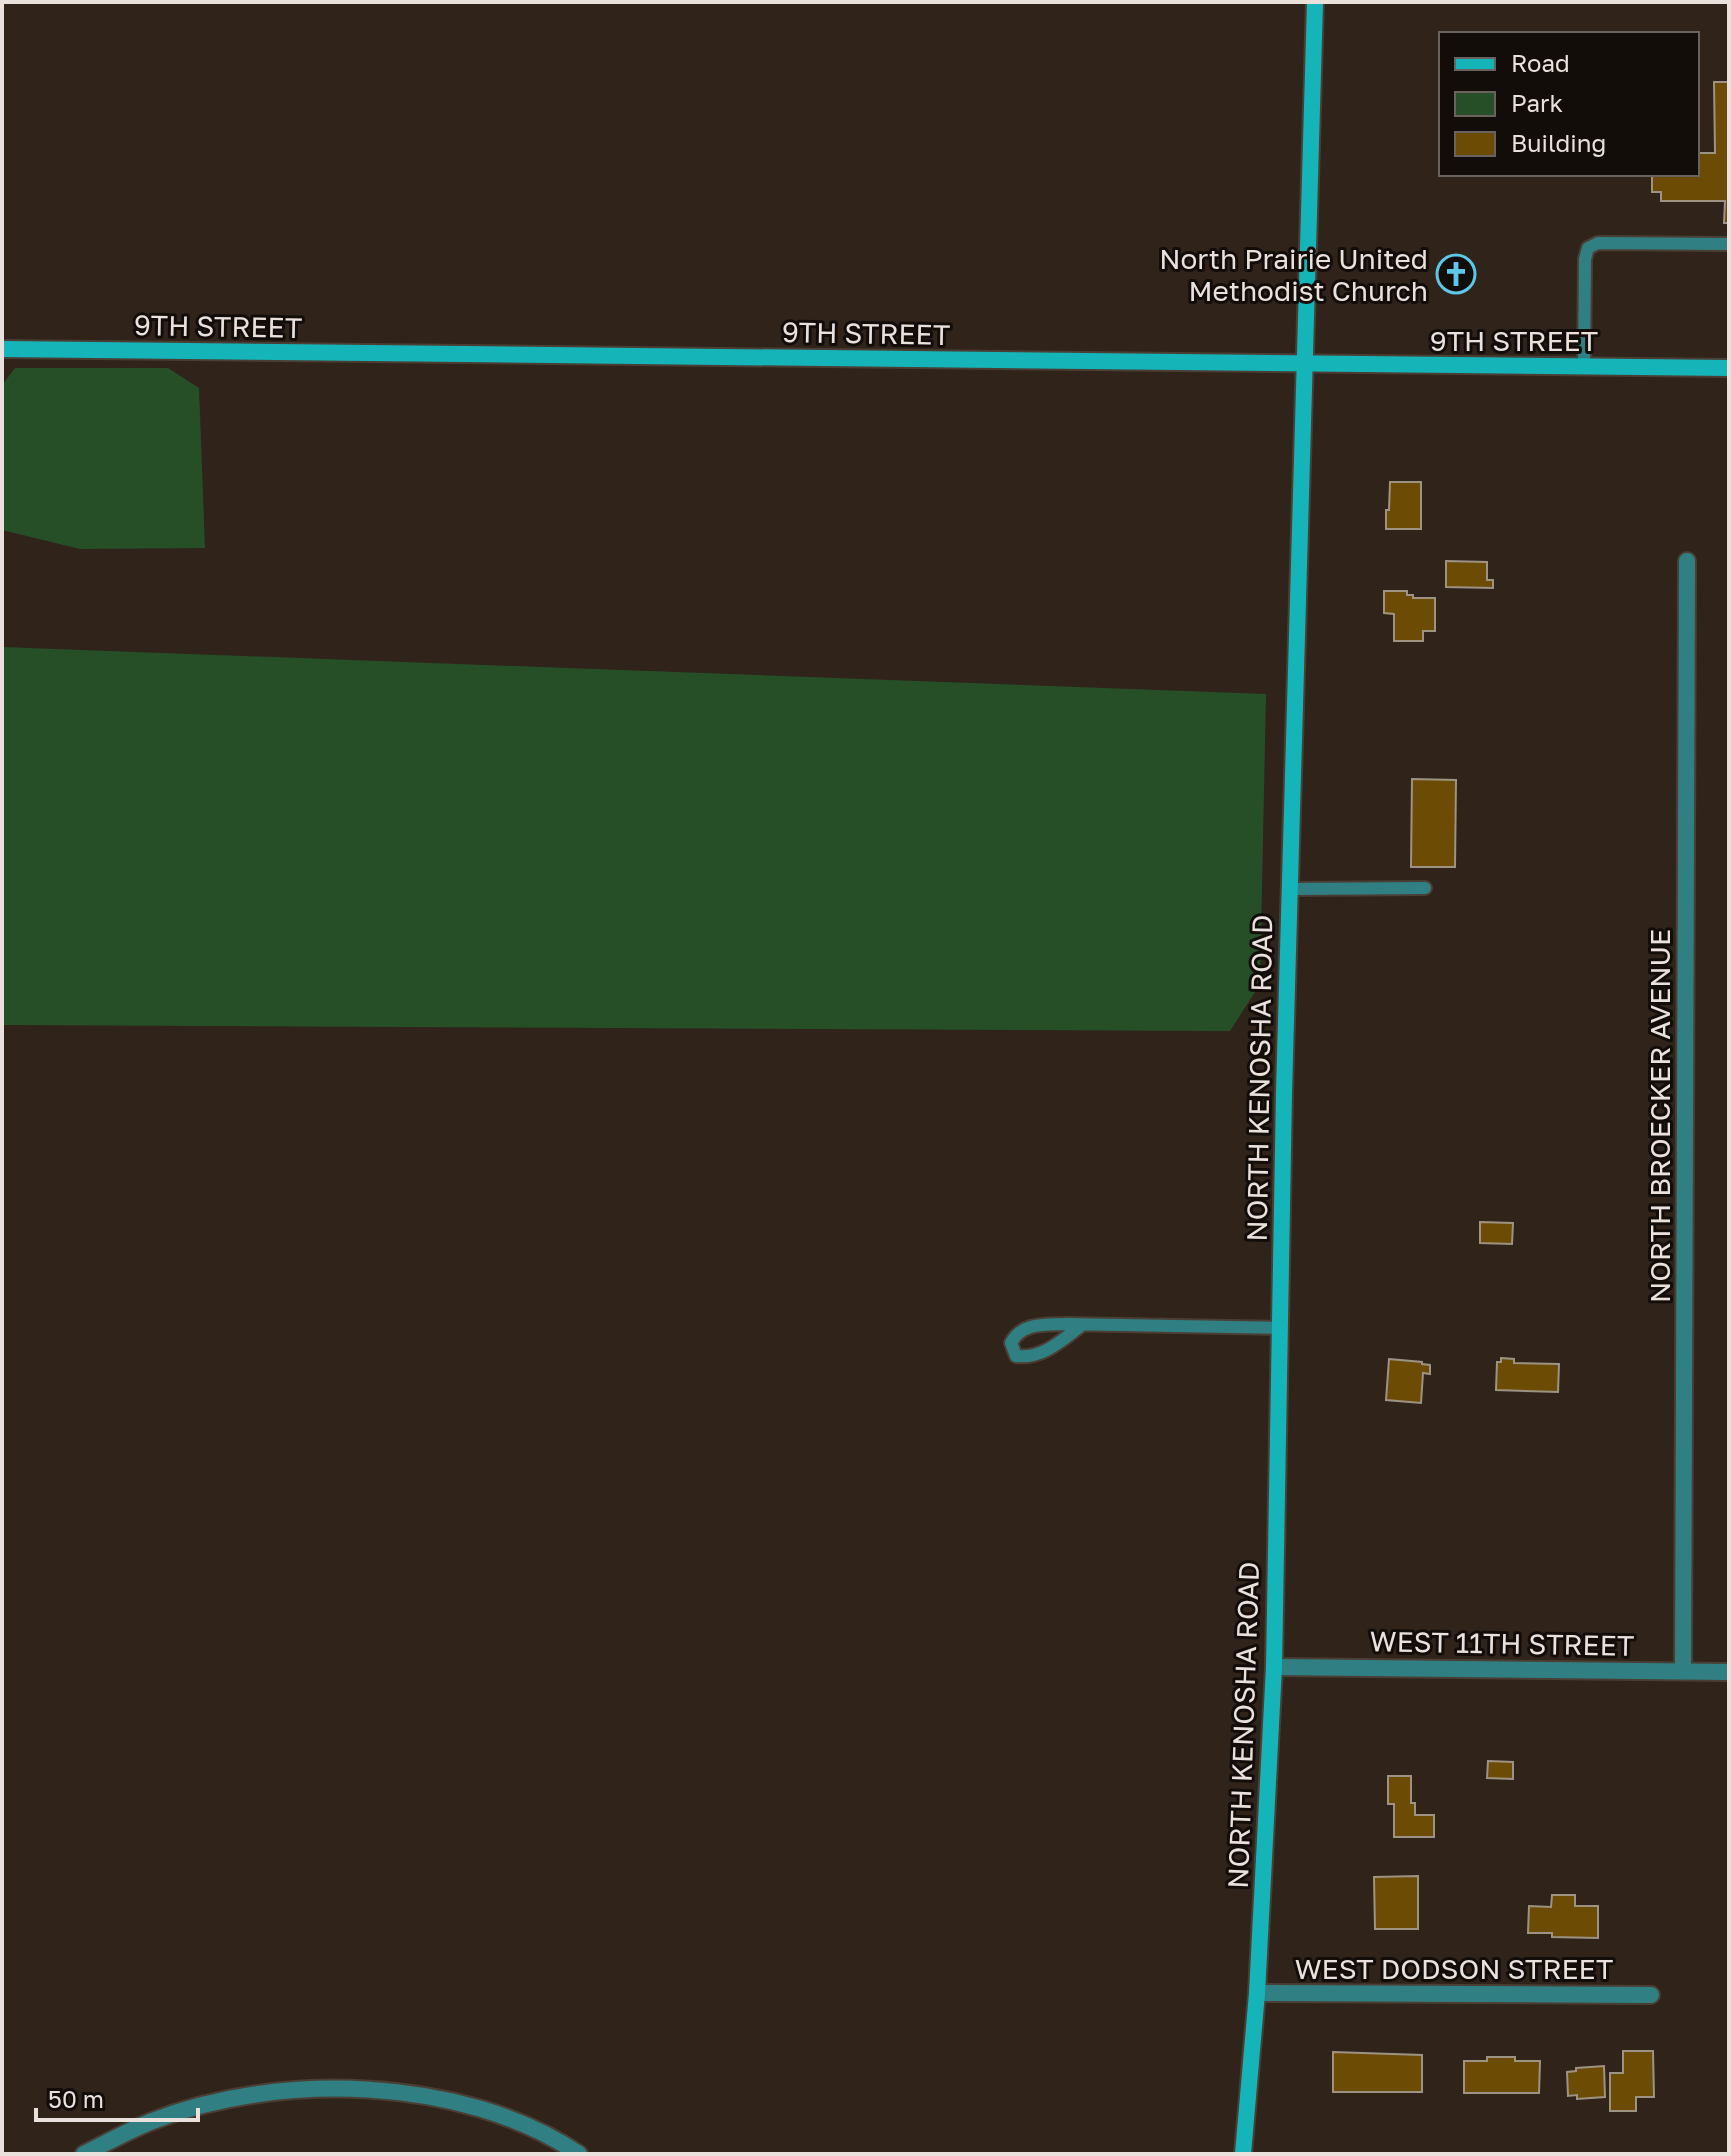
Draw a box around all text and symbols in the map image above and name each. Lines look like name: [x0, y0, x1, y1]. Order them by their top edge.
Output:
legend: [1439, 32, 1699, 176]
text: Road: [1511, 48, 1570, 77]
text: Park: [1511, 88, 1563, 117]
text: Building: [1511, 128, 1606, 157]
place label: North Prairie United Methodist Church: [1159, 242, 1428, 307]
church icon: North Prairie United Methodist Church: [1435, 253, 1477, 295]
street label: 9TH STREET: [134, 308, 302, 344]
street label: 9TH STREET: [782, 315, 950, 351]
street label: 9TH STREET: [1430, 324, 1598, 357]
street label: NORTH KENOSHA ROAD: [1240, 914, 1278, 1242]
street label: NORTH BROECKER AVENUE: [1643, 929, 1676, 1303]
street label: NORTH KENOSHA ROAD: [1221, 1561, 1265, 1889]
street label: WEST 11TH STREET: [1369, 1624, 1635, 1662]
street label: WEST DODSON STREET: [1295, 1952, 1613, 1985]
scale bar: [36, 2072, 198, 2122]
text: 50 m: [48, 2084, 104, 2113]

